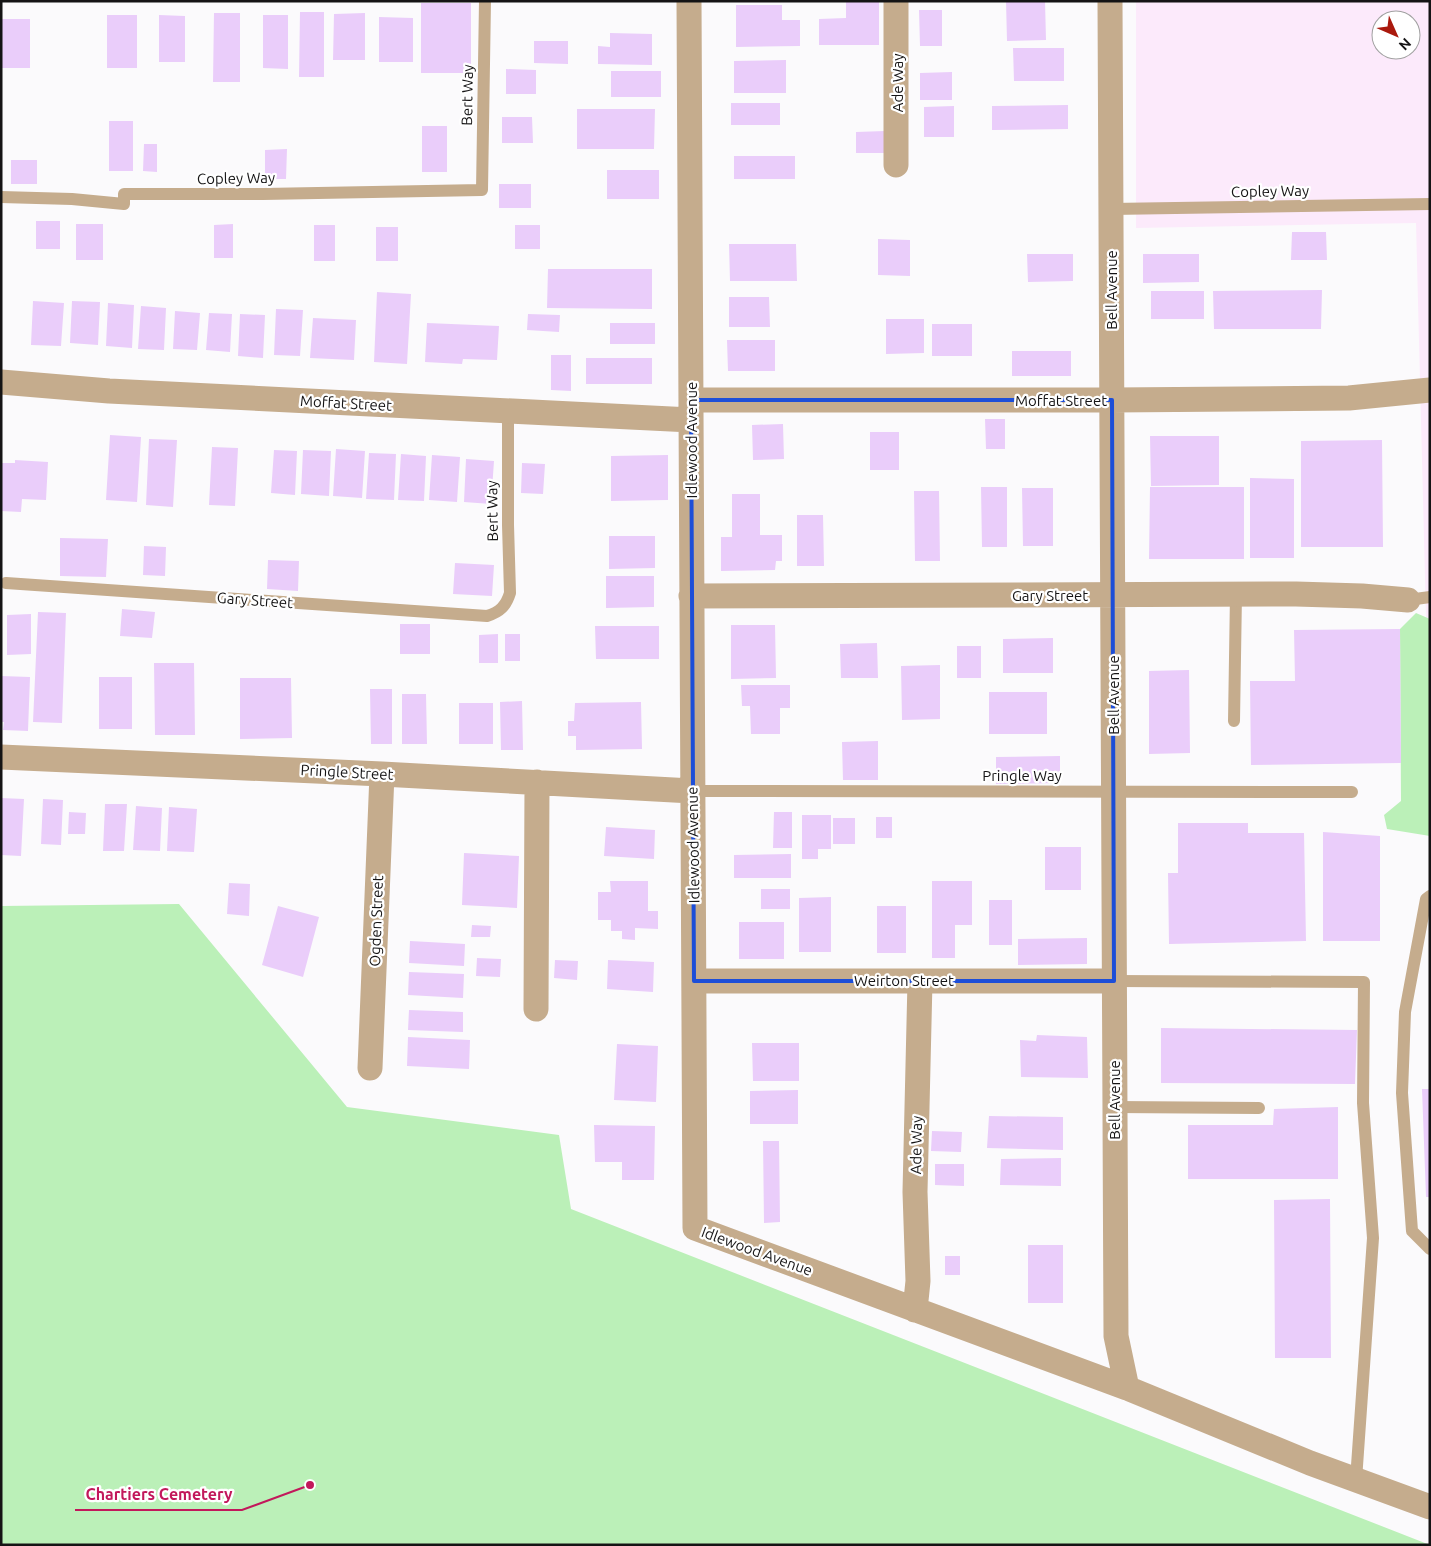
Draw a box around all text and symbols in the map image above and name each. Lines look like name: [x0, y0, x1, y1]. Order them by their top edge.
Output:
north arrow: [1371, 10, 1421, 60]
text: N: [1396, 35, 1415, 54]
street label: Ade Way: [889, 54, 906, 112]
street label: Bert Way: [458, 64, 476, 126]
street label: Copley Way: [197, 169, 275, 187]
street label: Copley Way: [1231, 182, 1309, 200]
street label: Bell Avenue: [1103, 250, 1120, 330]
street label: Idlewood Avenue: [683, 382, 700, 498]
street label: Moffat Street: [300, 392, 393, 414]
street label: Moffat Street: [1015, 392, 1107, 409]
street label: Bert Way: [483, 480, 501, 542]
street label: Gary Street: [1012, 587, 1088, 604]
street label: Gary Street: [216, 589, 294, 611]
street label: Bell Avenue: [1105, 655, 1122, 735]
street label: Pringle Street: [300, 761, 394, 783]
street label: Pringle Way: [982, 767, 1062, 784]
street label: Idlewood Avenue: [683, 786, 703, 904]
street label: Ogden Street: [366, 875, 386, 967]
street label: Weirton Street: [854, 972, 954, 989]
street label: Bell Avenue: [1106, 1060, 1123, 1140]
street label: Ade Way: [907, 1115, 925, 1175]
street label: Idlewood Avenue: [699, 1223, 815, 1279]
callout: Chartiers Cemetery: [75, 1479, 242, 1510]
text: Chartiers Cemetery: [85, 1485, 233, 1503]

